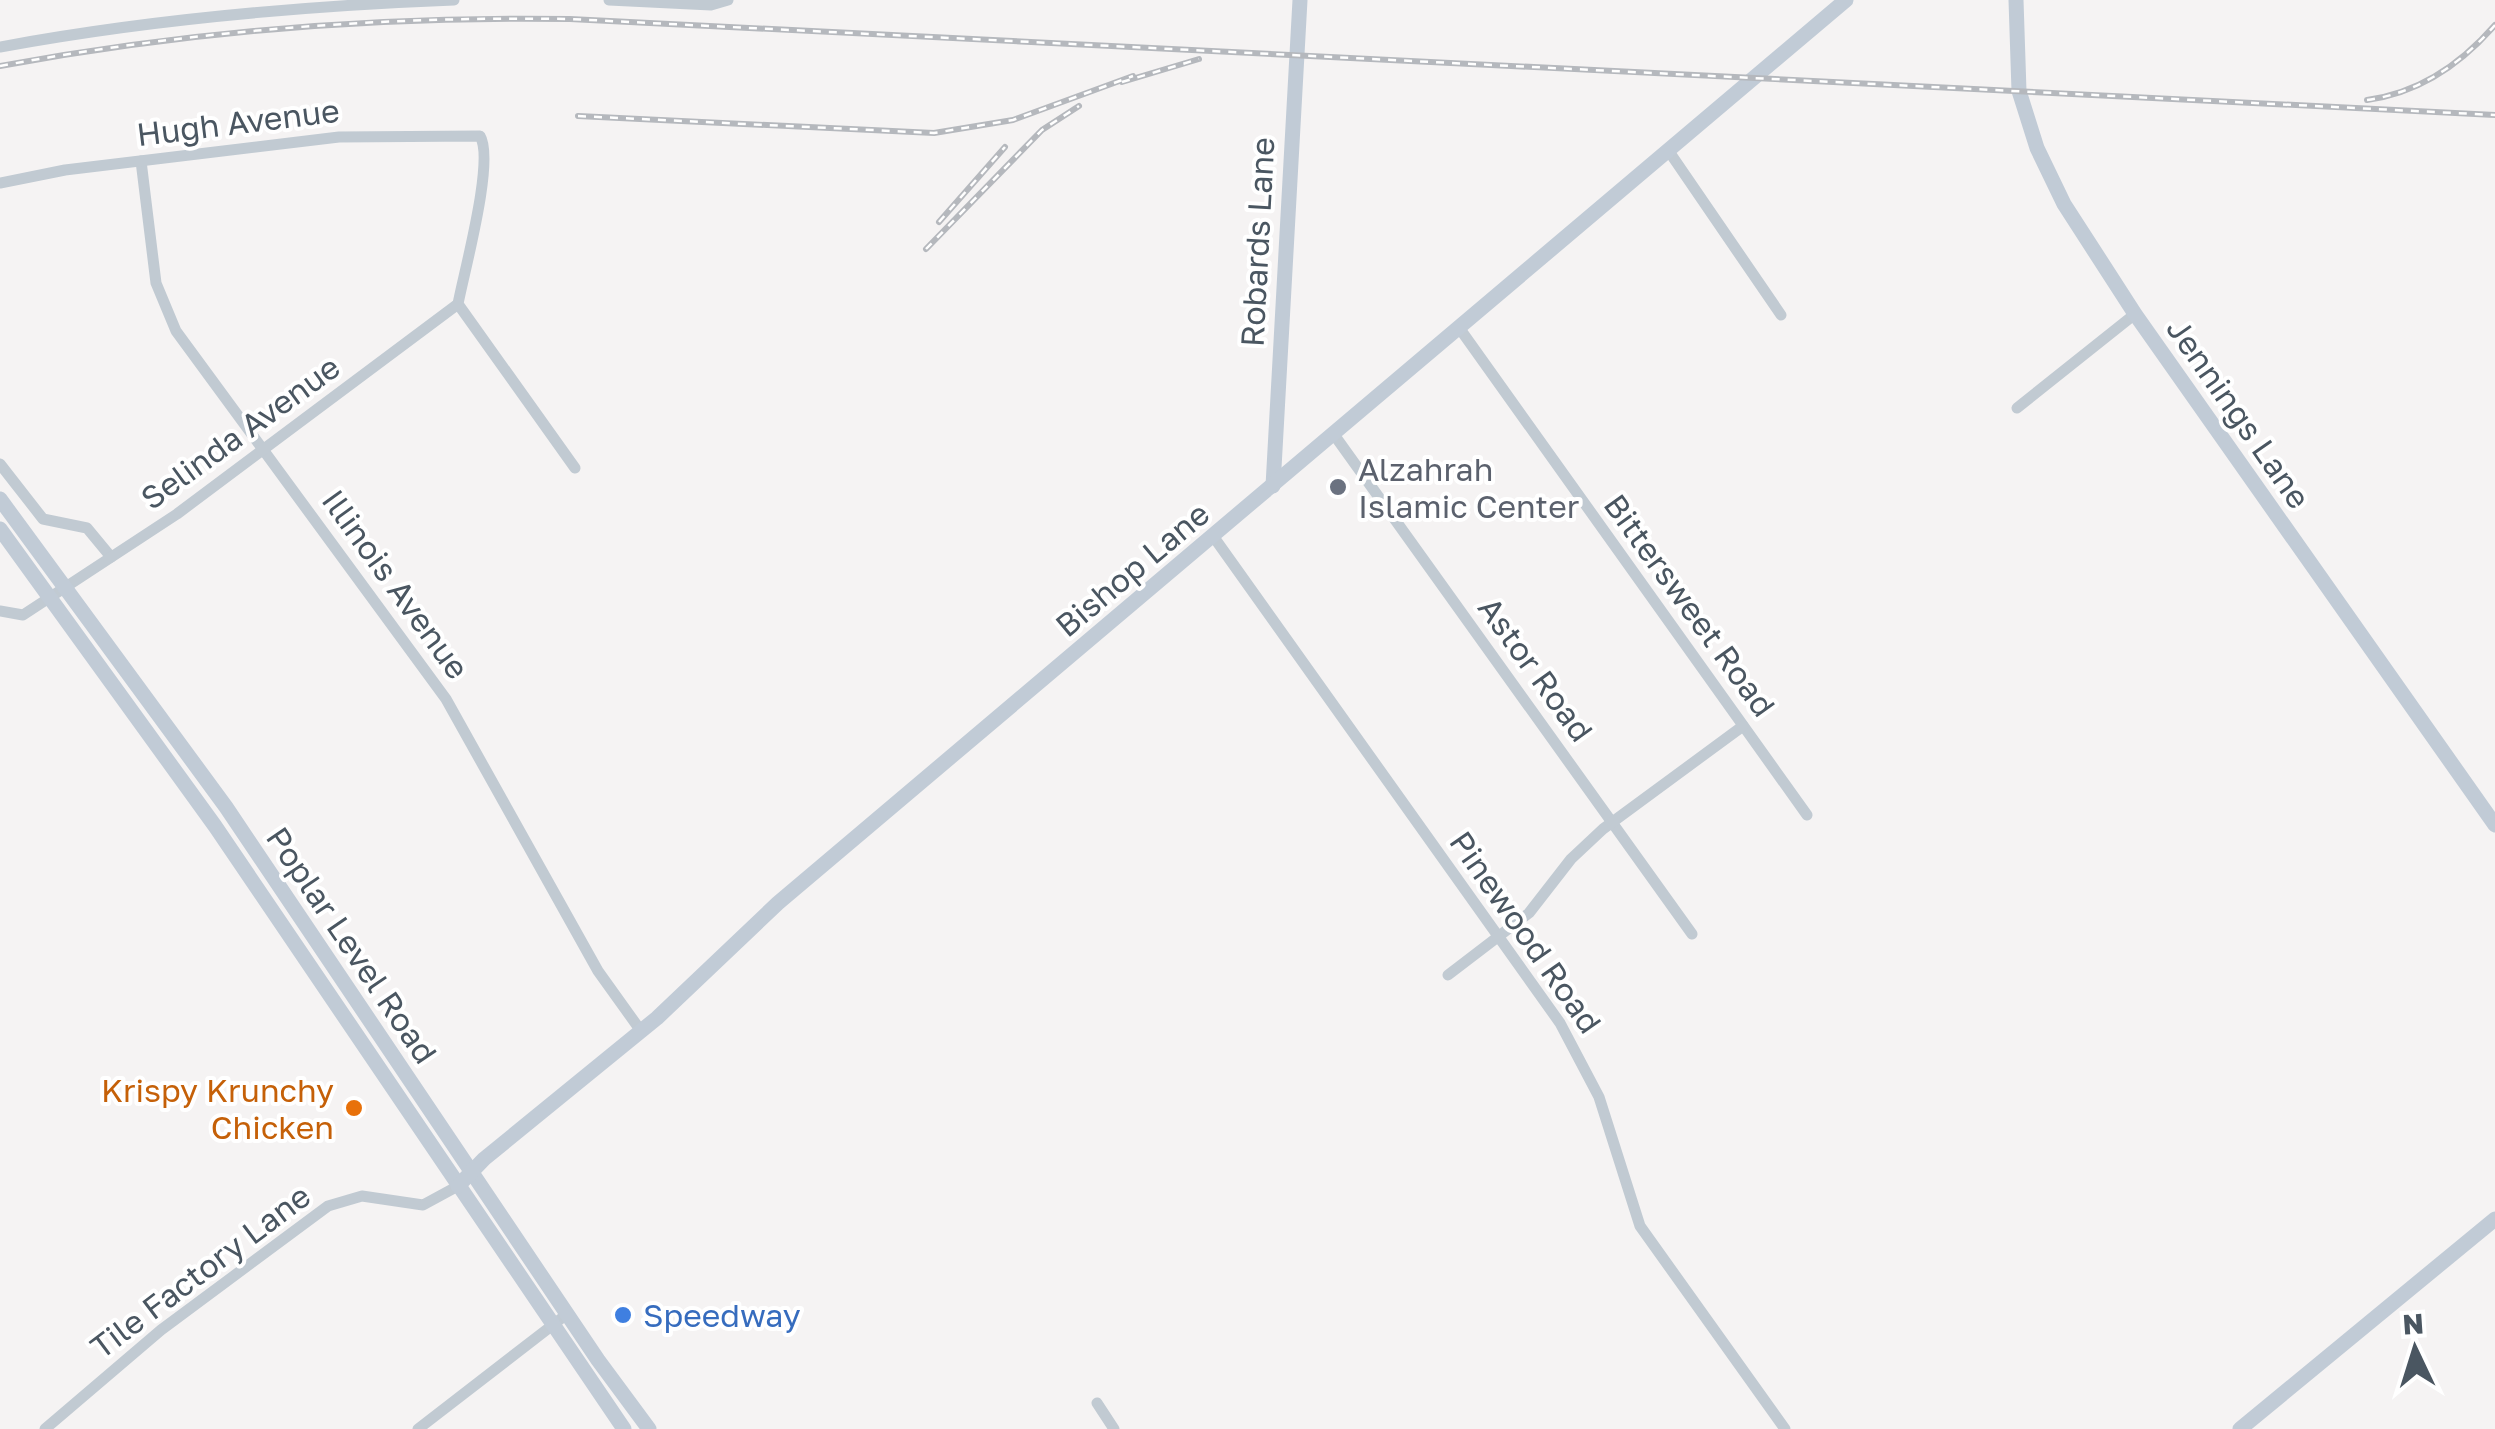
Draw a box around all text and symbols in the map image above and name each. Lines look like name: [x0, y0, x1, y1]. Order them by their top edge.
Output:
street label: Hugh Avenue: [134, 91, 342, 153]
street label: Robards Lane: [1233, 136, 1281, 348]
street label: Jennings Lane: [2159, 311, 2319, 515]
street label: Selinda Avenue: [133, 347, 347, 517]
place label: Alzahrah Islamic Center: [1358, 450, 1579, 525]
marker: Alzahrah Islamic Center: [1327, 476, 1349, 498]
street label: Illinois Avenue: [315, 482, 477, 686]
street label: Bittersweet Road: [1597, 487, 1783, 723]
street label: Bishop Lane: [1048, 494, 1216, 644]
street label: Astor Road: [1471, 589, 1601, 749]
street label: Poplar Level Road: [259, 820, 445, 1070]
street label: Pinewood Road: [1442, 824, 1610, 1040]
place label: Krispy Krunchy Chicken: [101, 1071, 334, 1146]
marker: Krispy Krunchy Chicken: [343, 1097, 365, 1119]
street label: Tile Factory Lane: [83, 1176, 317, 1366]
place label: Speedway: [643, 1296, 801, 1334]
north arrow: [2365, 1299, 2465, 1399]
marker: Speedway: [612, 1304, 634, 1326]
text: N: [2401, 1306, 2425, 1341]

